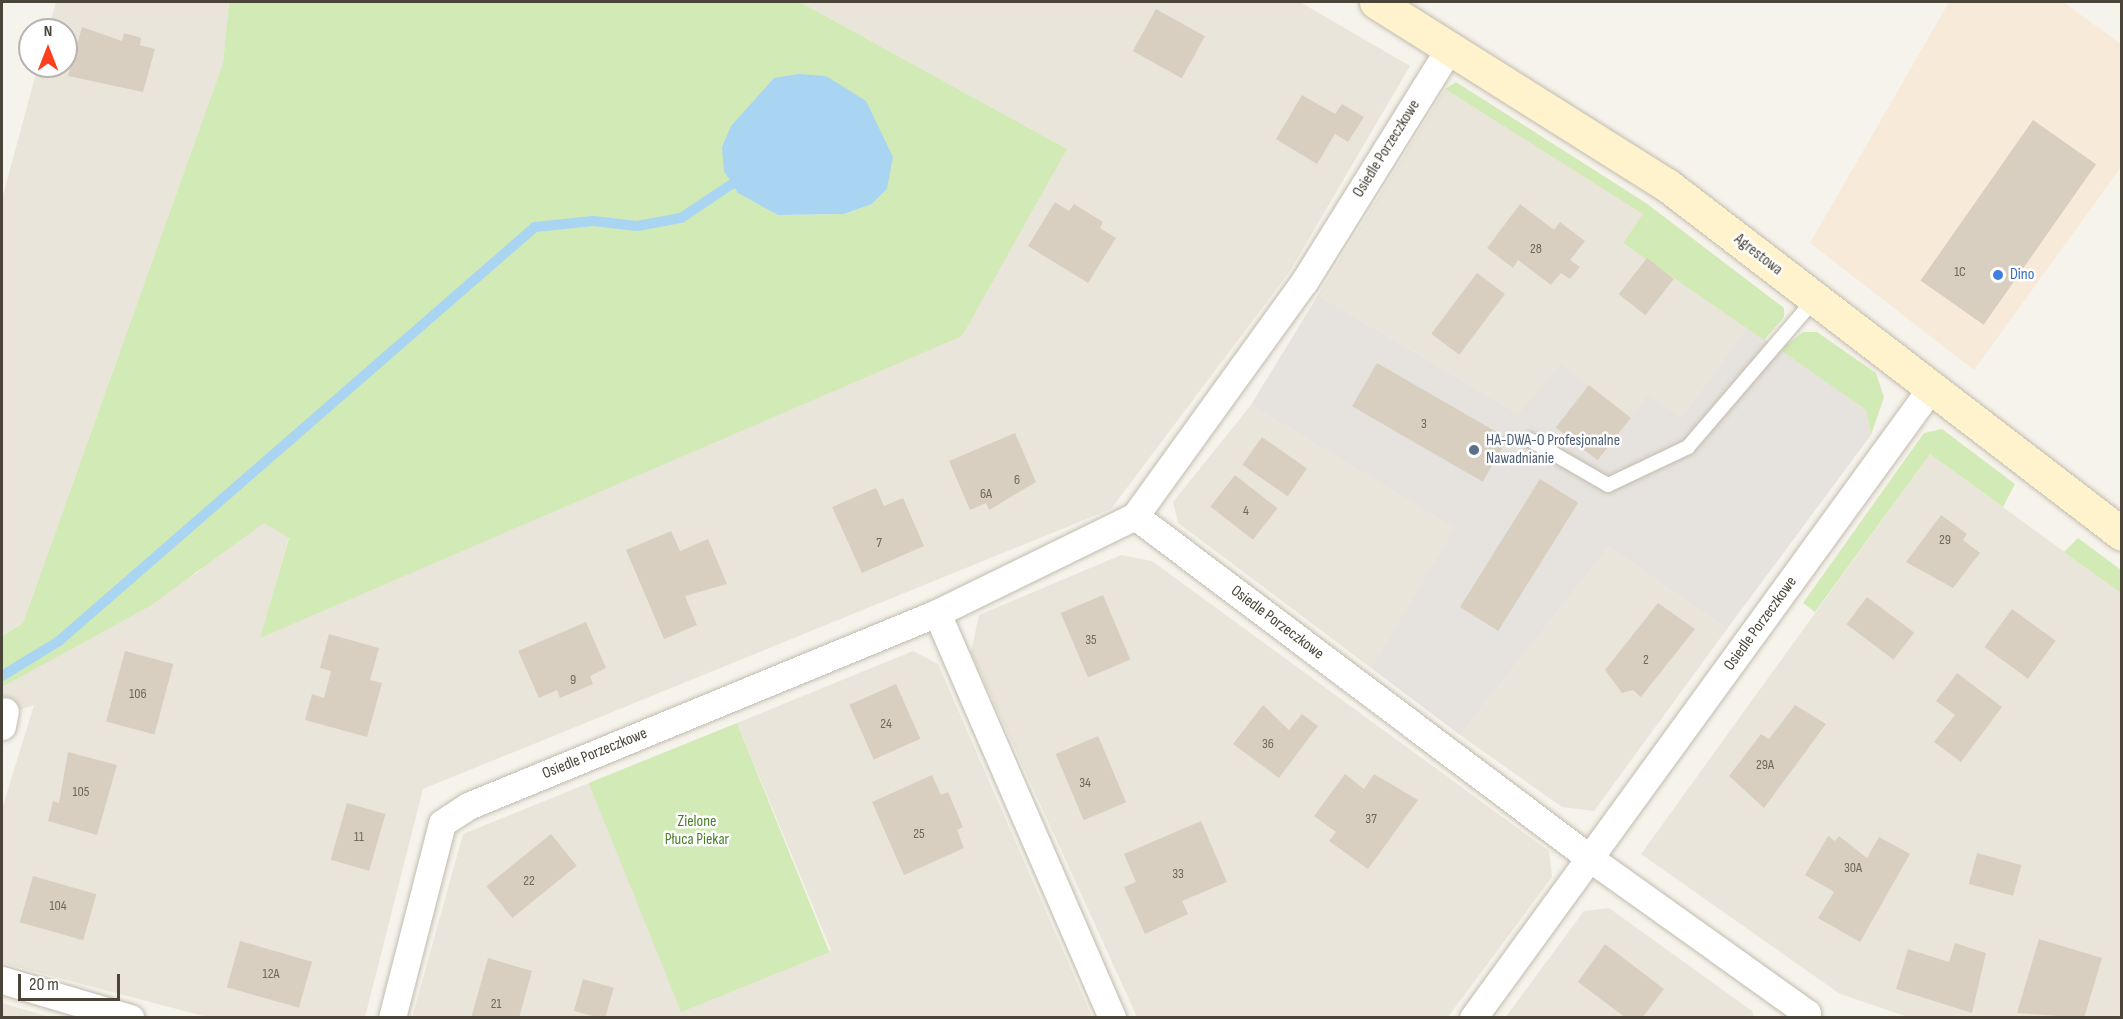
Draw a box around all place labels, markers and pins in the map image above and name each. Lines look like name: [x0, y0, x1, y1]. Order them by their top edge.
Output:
place label: Dino: [2010, 265, 2034, 285]
marker: Dino: [1991, 268, 2005, 282]
place label: HA-DWA-O Profesjonalne Nawadnianie: [1486, 431, 1620, 469]
marker: HA-DWA-O Profesjonalne Nawadnianie: [1467, 443, 1481, 457]

